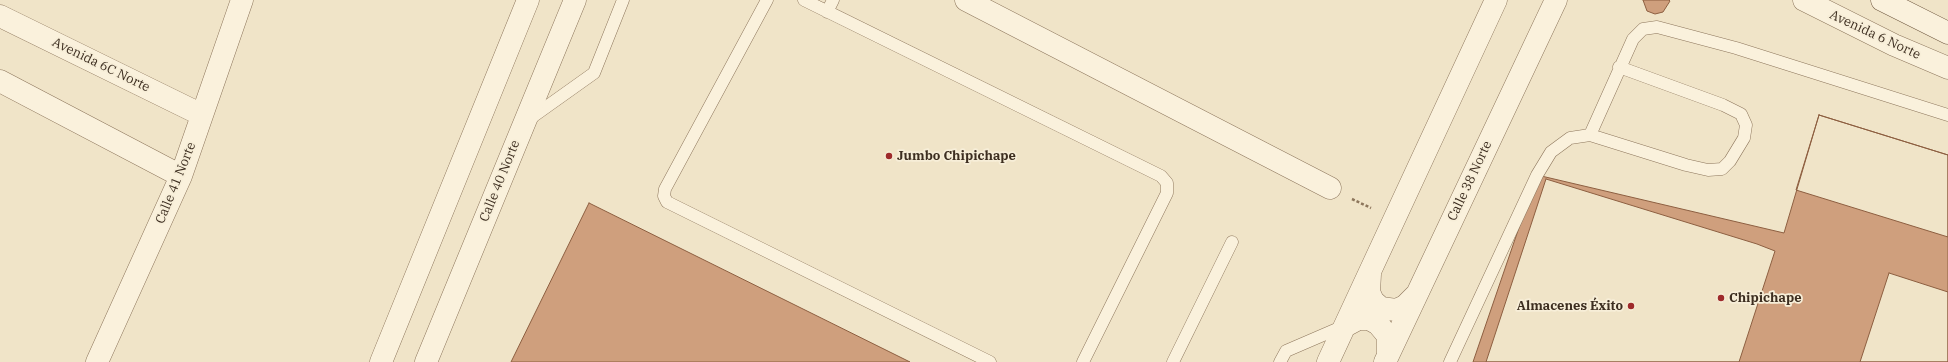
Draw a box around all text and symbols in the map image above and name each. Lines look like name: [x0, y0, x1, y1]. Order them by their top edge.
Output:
street label: Avenida 6 Norte: [1827, 7, 1923, 63]
street label: Avenida 6C Norte: [50, 35, 152, 95]
street label: Calle 40 Norte: [477, 138, 523, 224]
street label: Calle 38 Norte: [1445, 138, 1495, 224]
street label: Calle 41 Norte: [153, 140, 199, 226]
place label: Jumbo Chipichape: [897, 148, 1016, 164]
marker: Jumbo Chipichape: [884, 151, 894, 161]
place label: Chipichape: [1729, 290, 1802, 306]
marker: Chipichape: [1716, 293, 1726, 303]
place label: Almacenes Éxito: [1517, 298, 1623, 314]
marker: Almacenes Éxito: [1626, 301, 1636, 311]

